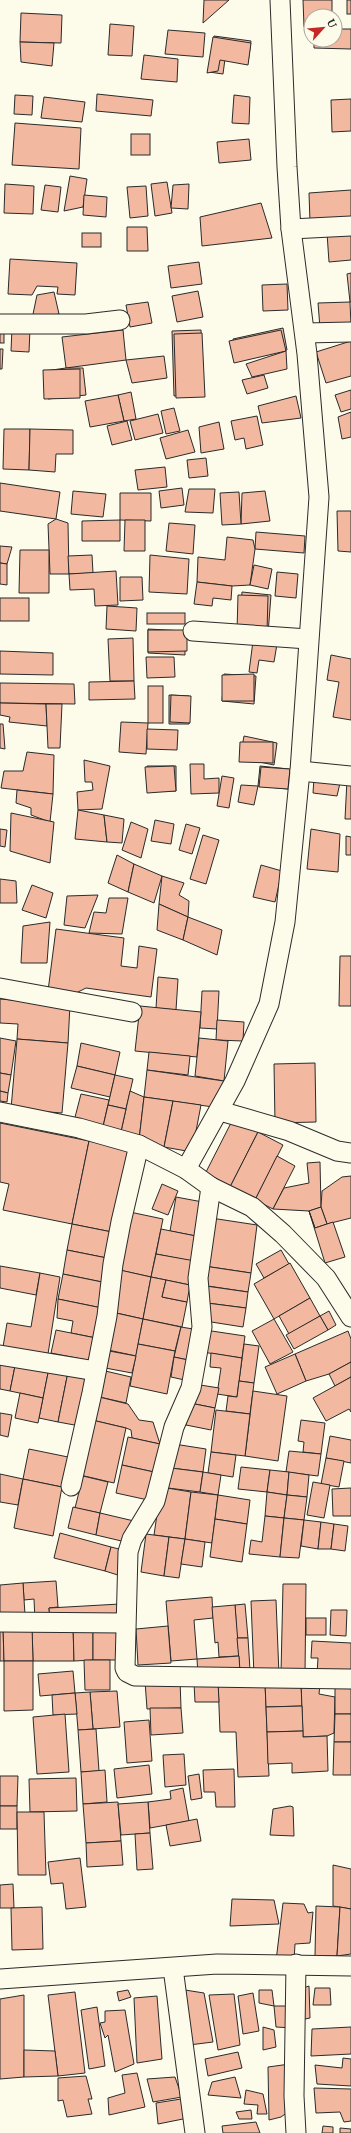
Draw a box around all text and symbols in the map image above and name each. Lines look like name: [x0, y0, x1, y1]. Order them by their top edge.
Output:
north arrow: [303, 8, 343, 48]
text: U: [324, 17, 340, 31]

